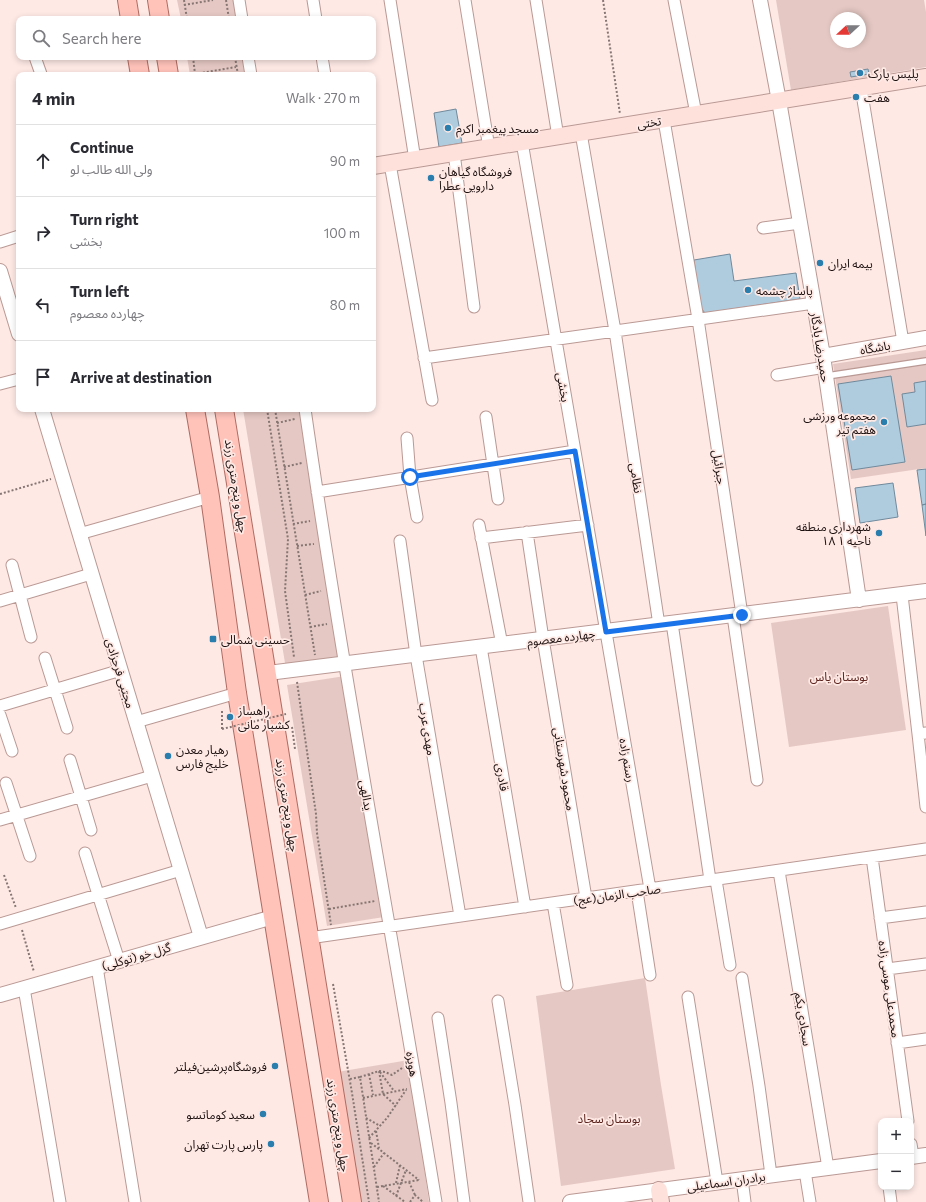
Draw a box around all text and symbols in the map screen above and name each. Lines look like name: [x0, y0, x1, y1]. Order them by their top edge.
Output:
north arrow: [830, 12, 866, 48]
search box: [16, 16, 376, 60]
icon: search: [30, 27, 52, 49]
text: Search here: [62, 29, 141, 47]
place label: پلیس پارک: [868, 66, 919, 82]
marker: پلیس پارک: [855, 68, 865, 78]
text: 4 min: [32, 88, 75, 109]
text: Walk · 270 m: [286, 90, 360, 106]
place label: هفت: [864, 90, 890, 104]
marker: هفت: [851, 92, 861, 102]
street label: تختی: [636, 113, 663, 132]
place label: مسجد پیغمبر اکرم: [456, 121, 539, 138]
marker: مسجد پیغمبر اکرم: [443, 123, 453, 133]
text: Continue: [70, 138, 134, 156]
icon: ahead: [32, 150, 54, 172]
text: 90 m: [330, 153, 360, 169]
text: ولی الله طالب لو: [70, 161, 153, 177]
place label: فروشگاه گیاهان دارویی عطرا: [439, 164, 512, 193]
marker: فروشگاه گیاهان دارویی عطرا: [426, 173, 436, 183]
text: Turn right: [70, 210, 139, 228]
icon: right: [32, 222, 54, 244]
text: 100 m: [324, 225, 360, 241]
text: بخشی: [70, 233, 102, 249]
place label: بیمه ایران: [828, 256, 873, 271]
marker: بیمه ایران: [815, 258, 825, 268]
text: Turn left: [70, 282, 129, 300]
place label: پاساژ چشمه: [756, 283, 813, 299]
marker: پاساژ چشمه: [743, 285, 753, 295]
icon: left: [32, 294, 54, 316]
text: 80 m: [330, 297, 360, 313]
text: چهارده معصوم: [70, 305, 145, 321]
street label: حمیدرضا یادگار: [807, 310, 833, 383]
street label: باشگاه: [859, 337, 891, 358]
icon: arrive: [32, 366, 54, 388]
text: Arrive at destination: [70, 368, 212, 386]
street label: بخشی: [553, 371, 573, 403]
place label: مجموعه ورزشی هفتم تیر: [803, 408, 876, 439]
marker: مجموعه ورزشی هفتم تیر: [879, 417, 889, 427]
street label: چهل و پنج متری زرند: [220, 438, 251, 534]
street label: جبرائیل: [710, 449, 729, 485]
street label: نظامی: [627, 462, 646, 494]
route start: [401, 468, 419, 486]
place label: شهرداری منطقه ۱۸ ناحیه ۱: [796, 519, 871, 548]
marker: شهرداری منطقه ۱۸ ناحیه ۱: [874, 528, 884, 538]
route end: [733, 606, 751, 624]
street label: چهارده معصوم: [526, 626, 596, 651]
place label: حسینی شمالی: [221, 632, 290, 647]
marker: حسینی شمالی: [208, 634, 218, 644]
street label: مجتبی فرحزادی: [103, 636, 138, 710]
park label: بوستان یاس: [810, 669, 868, 684]
street label: مهدی عرب: [416, 702, 439, 756]
place label: راهساز کشپار مانی: [237, 703, 291, 733]
marker: راهساز کشپار مانی: [225, 712, 235, 722]
street label: محمود شهرستانی: [551, 726, 578, 812]
street label: رستم زاده: [614, 737, 639, 784]
place label: رهیار معدن خلیج فارس: [176, 742, 229, 773]
marker: رهیار معدن خلیج فارس: [163, 751, 173, 761]
street label: چهل و پنج متری زرند: [271, 757, 302, 853]
street label: قادری: [493, 762, 512, 792]
street label: یدالهی: [356, 779, 377, 812]
street label: صاحب الزمان(عج): [572, 881, 662, 910]
street label: گزل خو (توکلی): [100, 939, 173, 974]
street label: محمدعلی موسی زاده: [875, 939, 904, 1039]
street label: سجادی یکم: [790, 991, 815, 1047]
street label: هویزه: [403, 1050, 422, 1078]
place label: فروشگاه‌پرشین‌فیلتر: [173, 1059, 267, 1075]
marker: فروشگاه‌پرشین‌فیلتر: [270, 1061, 280, 1071]
street label: چهل و پنج متری زرند: [322, 1077, 353, 1173]
place label: سعید کوماتسو: [186, 1107, 255, 1122]
marker: سعید کوماتسو: [258, 1109, 268, 1119]
park label: بوستان سجاد: [577, 1111, 641, 1126]
map controls: [878, 1118, 914, 1190]
button: +: [878, 1118, 914, 1154]
place label: پارس پارت تهران: [184, 1137, 263, 1153]
marker: پارس پارت تهران: [266, 1139, 276, 1149]
button: −: [878, 1154, 914, 1190]
street label: برادران اسماعیلی: [686, 1169, 766, 1195]

